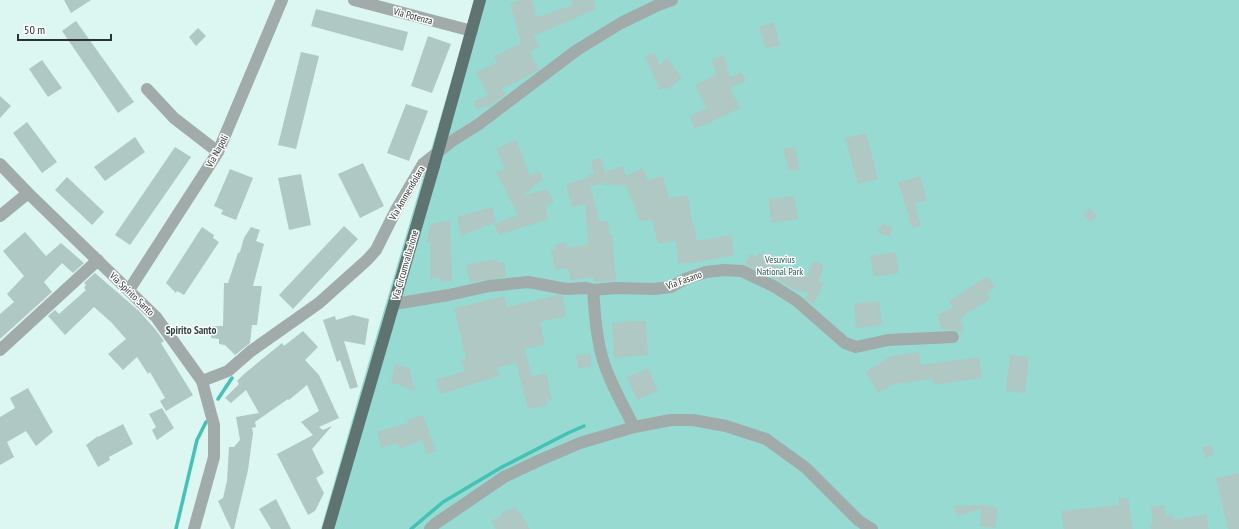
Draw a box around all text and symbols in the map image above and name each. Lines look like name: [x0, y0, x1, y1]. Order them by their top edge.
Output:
street label: Via Potenza: [391, 4, 434, 27]
scale bar: [18, 16, 111, 42]
text: 50 m: [24, 22, 45, 37]
street label: Via Napoli: [202, 132, 231, 171]
street label: Via Ammendolara: [386, 163, 428, 223]
street label: Via Circumvallazione: [389, 229, 421, 302]
park label: Vesuvius National Park: [757, 253, 803, 278]
street label: Via Fasano: [663, 268, 704, 293]
street label: Via Spirito Santo: [106, 269, 157, 319]
district label: Spirito Santo: [166, 323, 216, 337]

